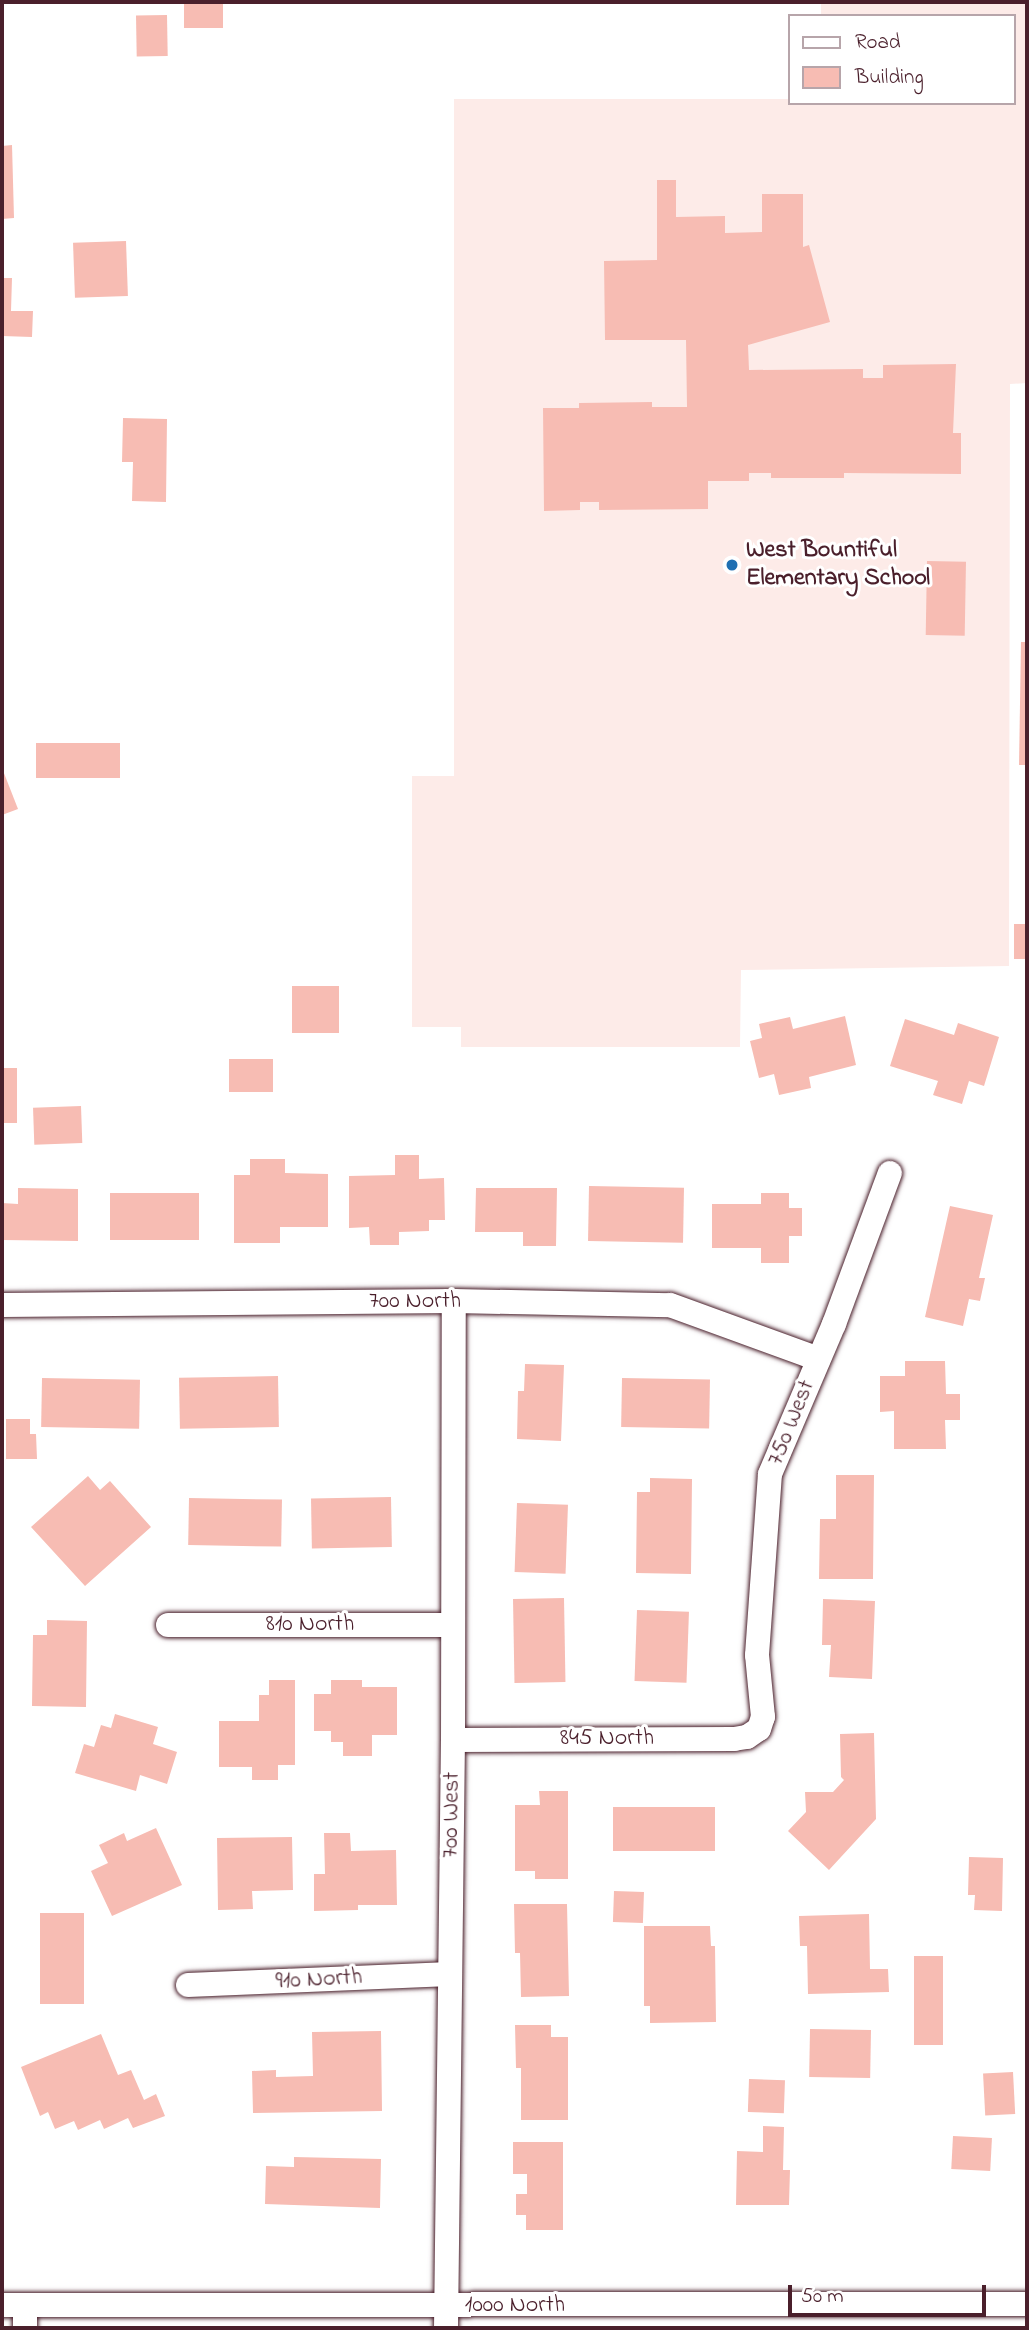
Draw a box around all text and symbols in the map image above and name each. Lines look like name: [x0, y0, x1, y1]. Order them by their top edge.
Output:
legend: [788, 14, 1015, 105]
text: Road: [855, 28, 901, 58]
text: Building: [855, 63, 924, 93]
place label: West Bountiful Elementary School: [746, 537, 930, 593]
marker: West Bountiful Elementary School: [724, 557, 740, 573]
street label: 700 North: [369, 1288, 461, 1316]
street label: 750 West: [762, 1376, 822, 1470]
street label: 810 North: [266, 1611, 354, 1639]
street label: 845 North: [560, 1725, 654, 1753]
street label: 700 West: [437, 1772, 467, 1858]
street label: 910 North: [275, 1963, 363, 1997]
scale bar: [791, 2270, 989, 2314]
text: 50 m: [801, 2282, 844, 2312]
street label: 1000 North: [465, 2292, 565, 2320]

